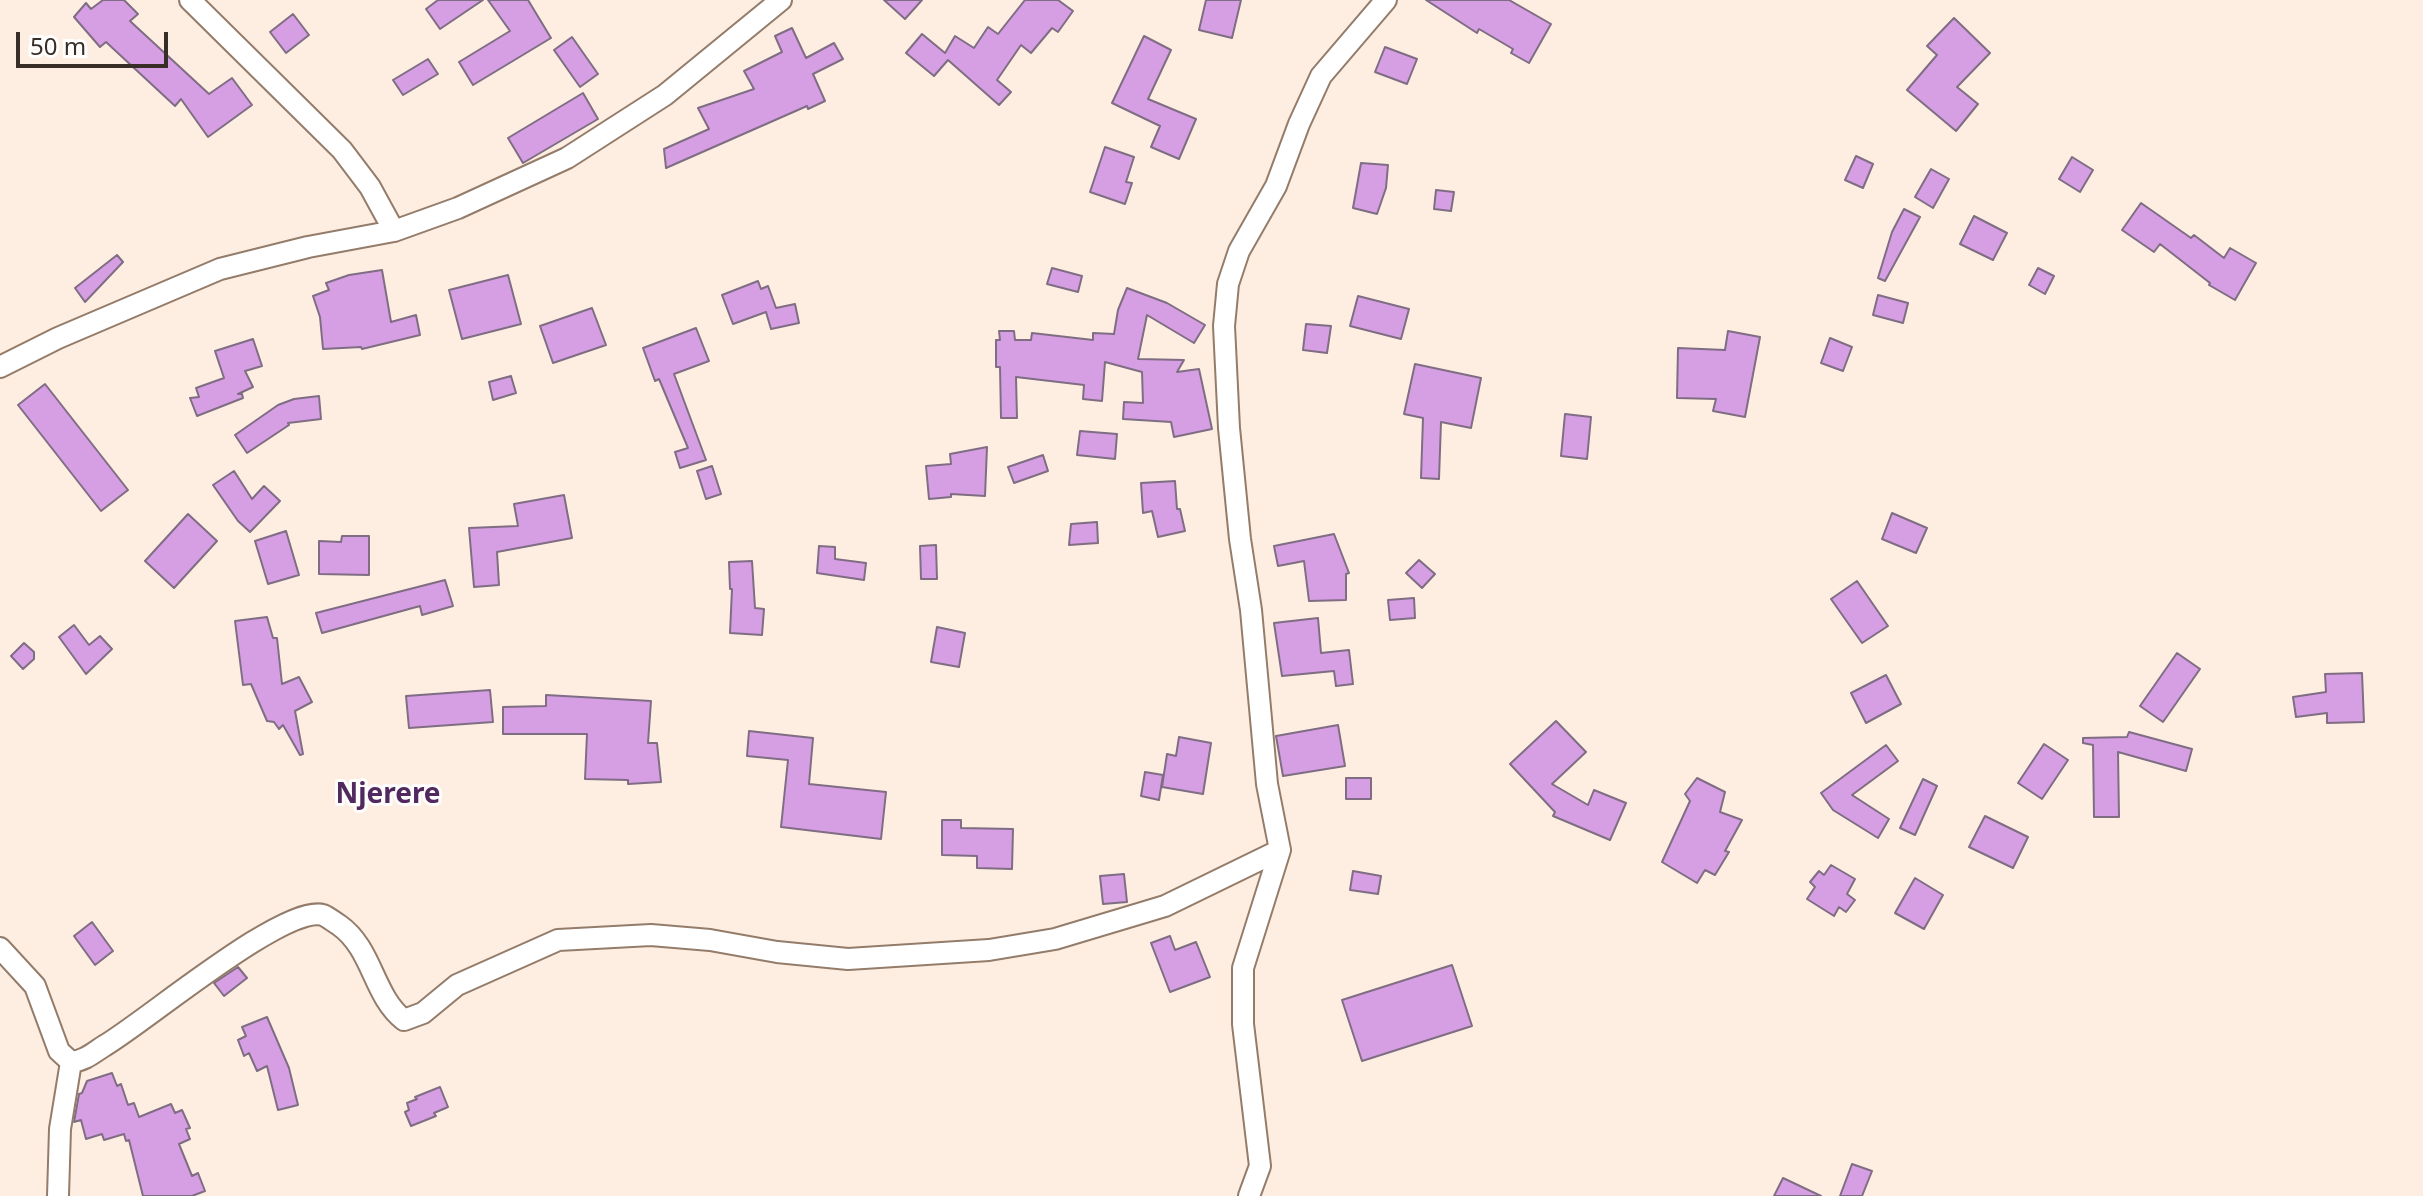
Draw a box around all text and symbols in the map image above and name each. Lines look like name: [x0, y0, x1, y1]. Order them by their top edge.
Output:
scale bar: [20, 16, 172, 66]
text: 50 m: [30, 29, 86, 62]
district label: Njerere: [335, 778, 441, 812]

